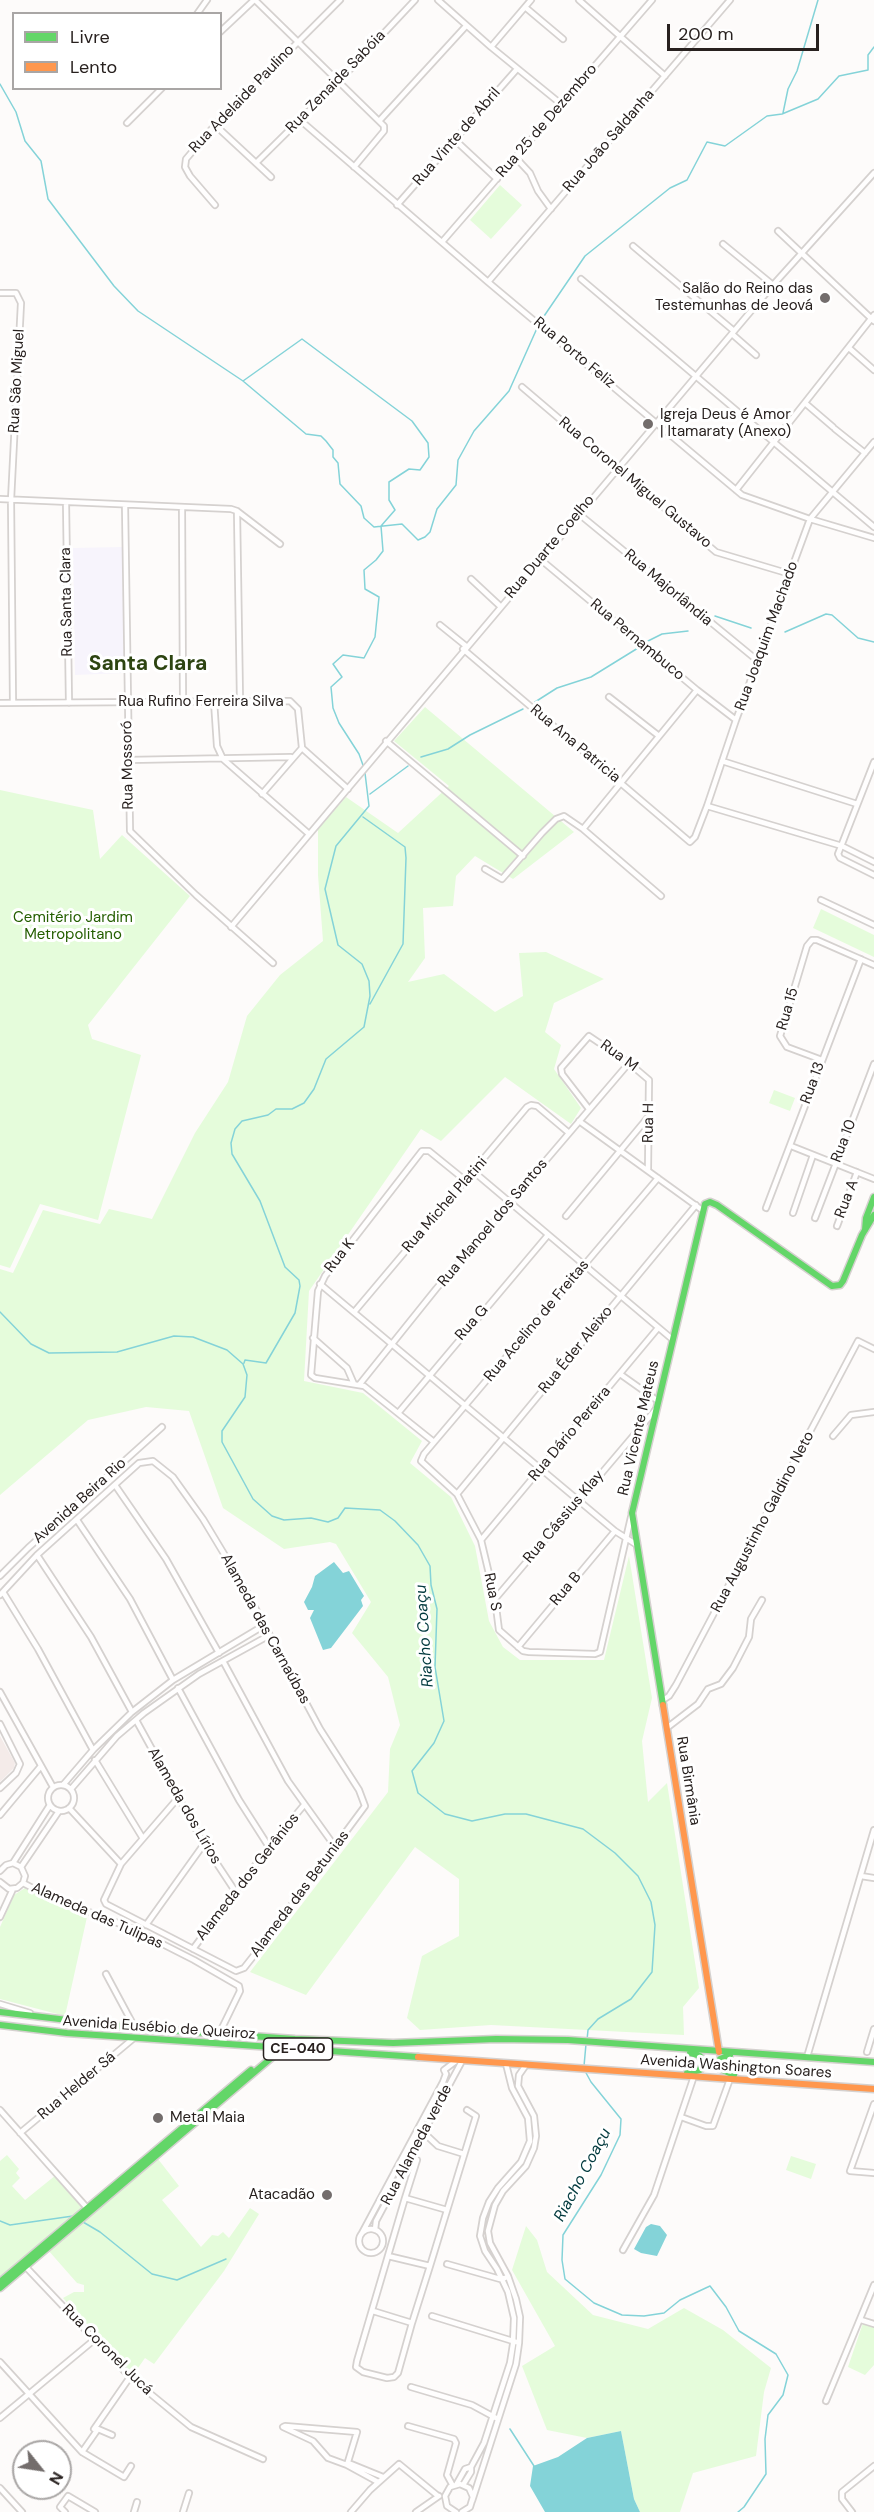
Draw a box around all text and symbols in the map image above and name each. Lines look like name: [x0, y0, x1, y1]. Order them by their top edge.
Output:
legend: [12, 12, 222, 90]
scale bar: [670, 12, 822, 50]
text: 200 m: [678, 22, 734, 46]
text: Livre: [70, 25, 110, 49]
street label: Rua Zenaide Sabóia: [282, 27, 390, 137]
street label: Rua Adelaide Paulino: [186, 41, 298, 157]
text: Lento: [70, 55, 117, 79]
street label: Rua 25 de Dezembro: [493, 61, 601, 181]
street label: Rua Vinte de Abril: [410, 84, 504, 190]
street label: Rua João Saldanha: [559, 86, 659, 196]
place label: Salão do Reino das Testemunhas de Jeová: [655, 280, 813, 315]
marker: Salão do Reino das Testemunhas de Jeová: [818, 291, 832, 305]
street label: Rua Porto Feliz: [530, 314, 618, 392]
street label: Rua São Miguel: [5, 328, 29, 434]
place label: Igreja Deus é Amor | Itamaraty (Anexo): [660, 406, 791, 441]
street label: Rua Coronel Miguel Gustavo: [555, 414, 715, 552]
marker: Igreja Deus é Amor | Itamaraty (Anexo): [641, 417, 655, 431]
street label: Rua Duarte Coelho: [501, 492, 599, 602]
street label: Rua Majorlândia: [620, 546, 716, 630]
street label: Rua Santa Clara: [57, 547, 77, 657]
street label: Rua Joaquim Machado: [732, 559, 802, 713]
street label: Rua Pernambuco: [586, 595, 688, 685]
district label: Santa Clara: [89, 651, 207, 677]
street label: Rua Rufino Ferreira Silva: [118, 693, 284, 711]
street label: Rua Ana Patricia: [526, 701, 624, 787]
street label: Rua Mossoró: [118, 720, 138, 810]
park label: Cemitério Jardim Metropolitano: [13, 909, 133, 944]
street label: Rua 15: [773, 986, 803, 1032]
street label: Rua M: [597, 1036, 641, 1076]
street label: Rua 13: [797, 1060, 829, 1106]
street label: Rua H: [640, 1103, 658, 1143]
street label: Rua 10: [828, 1117, 860, 1165]
street label: Rua Michel Platini: [399, 1154, 491, 1256]
street label: Rua Manoel dos Santos: [434, 1155, 552, 1291]
street label: Rua A: [831, 1177, 863, 1221]
street label: Rua K: [321, 1235, 359, 1277]
street label: Rua Acelino de Freitas: [481, 1256, 593, 1386]
street label: Rua G: [452, 1302, 492, 1344]
street label: Rua Éder Aleixo: [535, 1303, 617, 1397]
street label: Rua Vicente Mateus: [615, 1359, 663, 1497]
street label: Rua Dário Pereira: [525, 1383, 615, 1485]
street label: Rua Augustinho Galdino Neto: [708, 1428, 818, 1616]
street label: Avenida Beira Rio: [30, 1454, 130, 1548]
street label: Rua Cássius Klay: [520, 1467, 608, 1567]
street label: Alameda das Carnaúbas: [216, 1551, 314, 1707]
street label: Rua B: [547, 1568, 585, 1610]
street label: Rua S: [480, 1571, 504, 1613]
water label: Riacho Coaçu: [412, 1584, 438, 1688]
street label: Rua Birmânia: [672, 1735, 704, 1827]
street label: Alameda dos Lírios: [143, 1745, 225, 1867]
street label: Alameda dos Gerânios: [193, 1810, 303, 1944]
street label: Alameda das Betunias: [247, 1827, 353, 1961]
street label: Alameda das Tulipas: [28, 1879, 166, 1953]
street label: Avenida Eusébio de Queiroz: [62, 2012, 256, 2044]
road number: CE-040: [264, 2038, 332, 2060]
street label: Rua Helder Sá: [34, 2048, 120, 2124]
street label: Avenida Washington Soares: [640, 2051, 832, 2083]
street label: Rua Alameda verde: [378, 2082, 456, 2208]
place label: Metal Maia: [170, 2109, 245, 2127]
marker: Metal Maia: [151, 2111, 165, 2125]
water label: Riacho Coaçu: [550, 2125, 616, 2225]
place label: Atacadão: [248, 2186, 315, 2204]
marker: Atacadão: [320, 2188, 334, 2202]
street label: Rua Coronel Jucá: [58, 2301, 156, 2399]
north arrow: [12, 2440, 72, 2500]
text: N: [44, 2468, 68, 2489]

